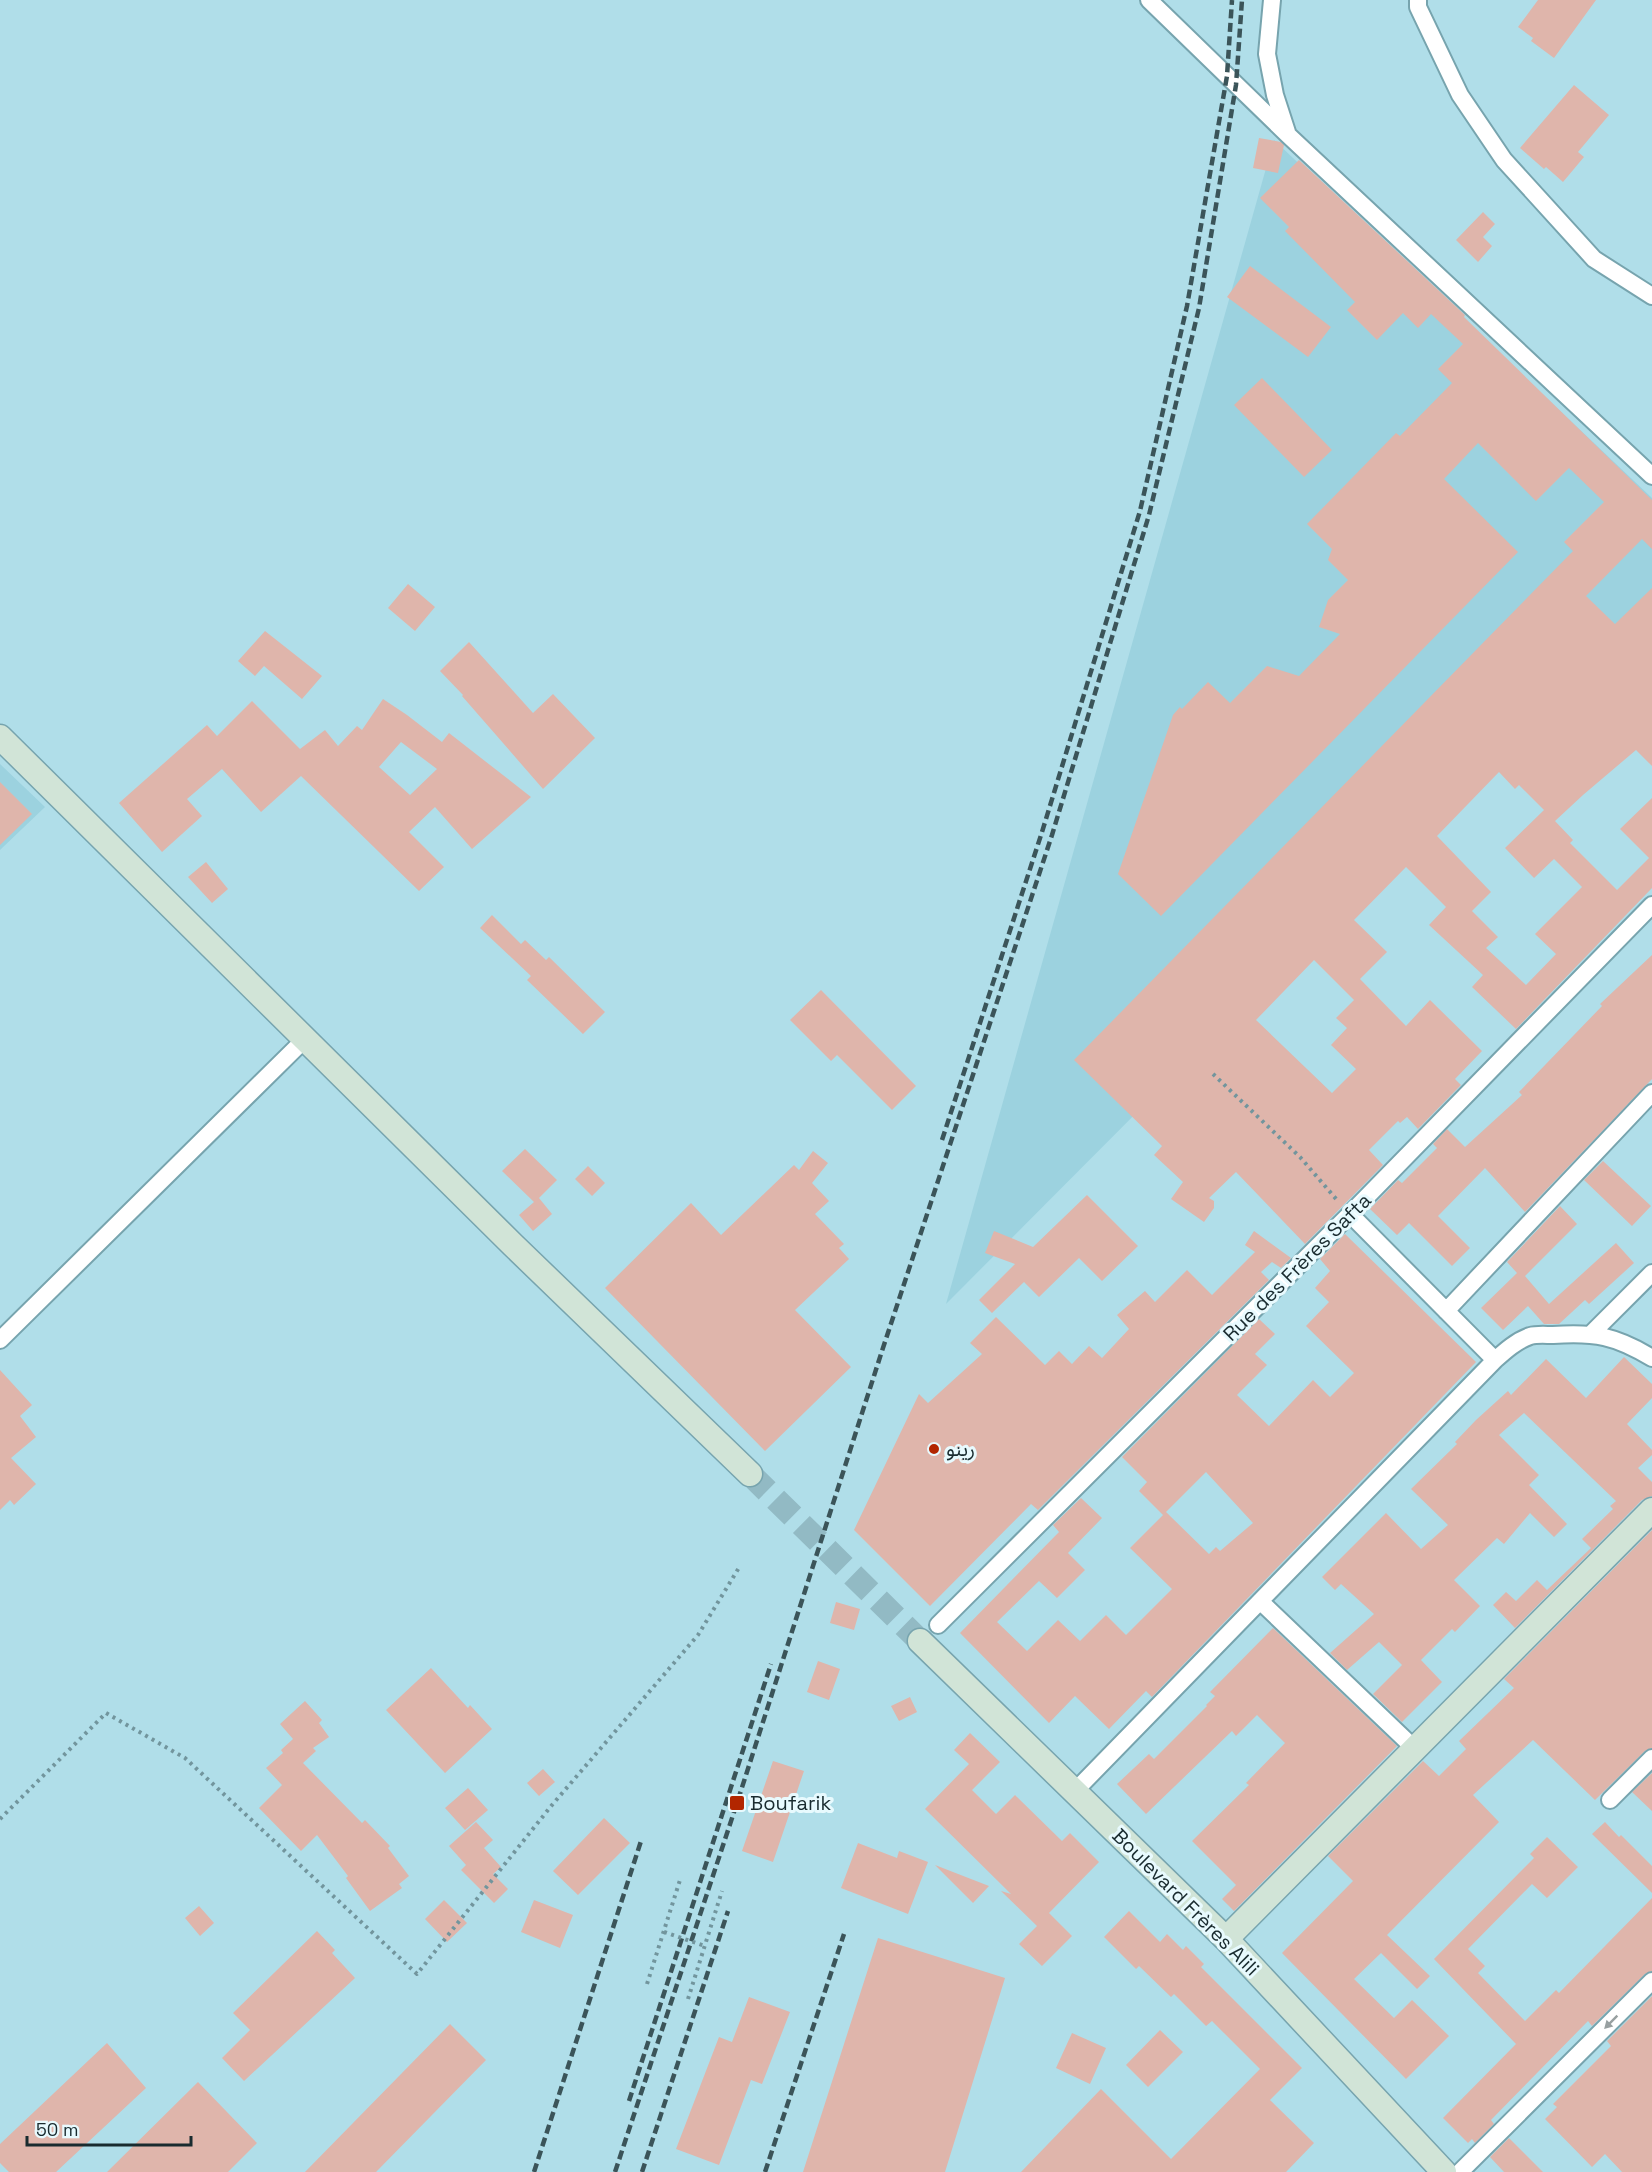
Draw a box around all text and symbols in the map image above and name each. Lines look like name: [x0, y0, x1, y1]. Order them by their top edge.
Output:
street label: Rue des Frères Safta: [1217, 1187, 1377, 1347]
place label: رينو: [946, 1436, 975, 1462]
marker: رينو: [927, 1442, 941, 1456]
place label: Boufarik: [750, 1790, 831, 1816]
marker: Boufarik: [728, 1794, 746, 1812]
street label: Boulevard Frères Alili: [1107, 1823, 1265, 1981]
one-way arrow: [1604, 2014, 1618, 2028]
scale bar: [27, 2109, 190, 2147]
text: 50 m: [36, 2118, 78, 2141]

